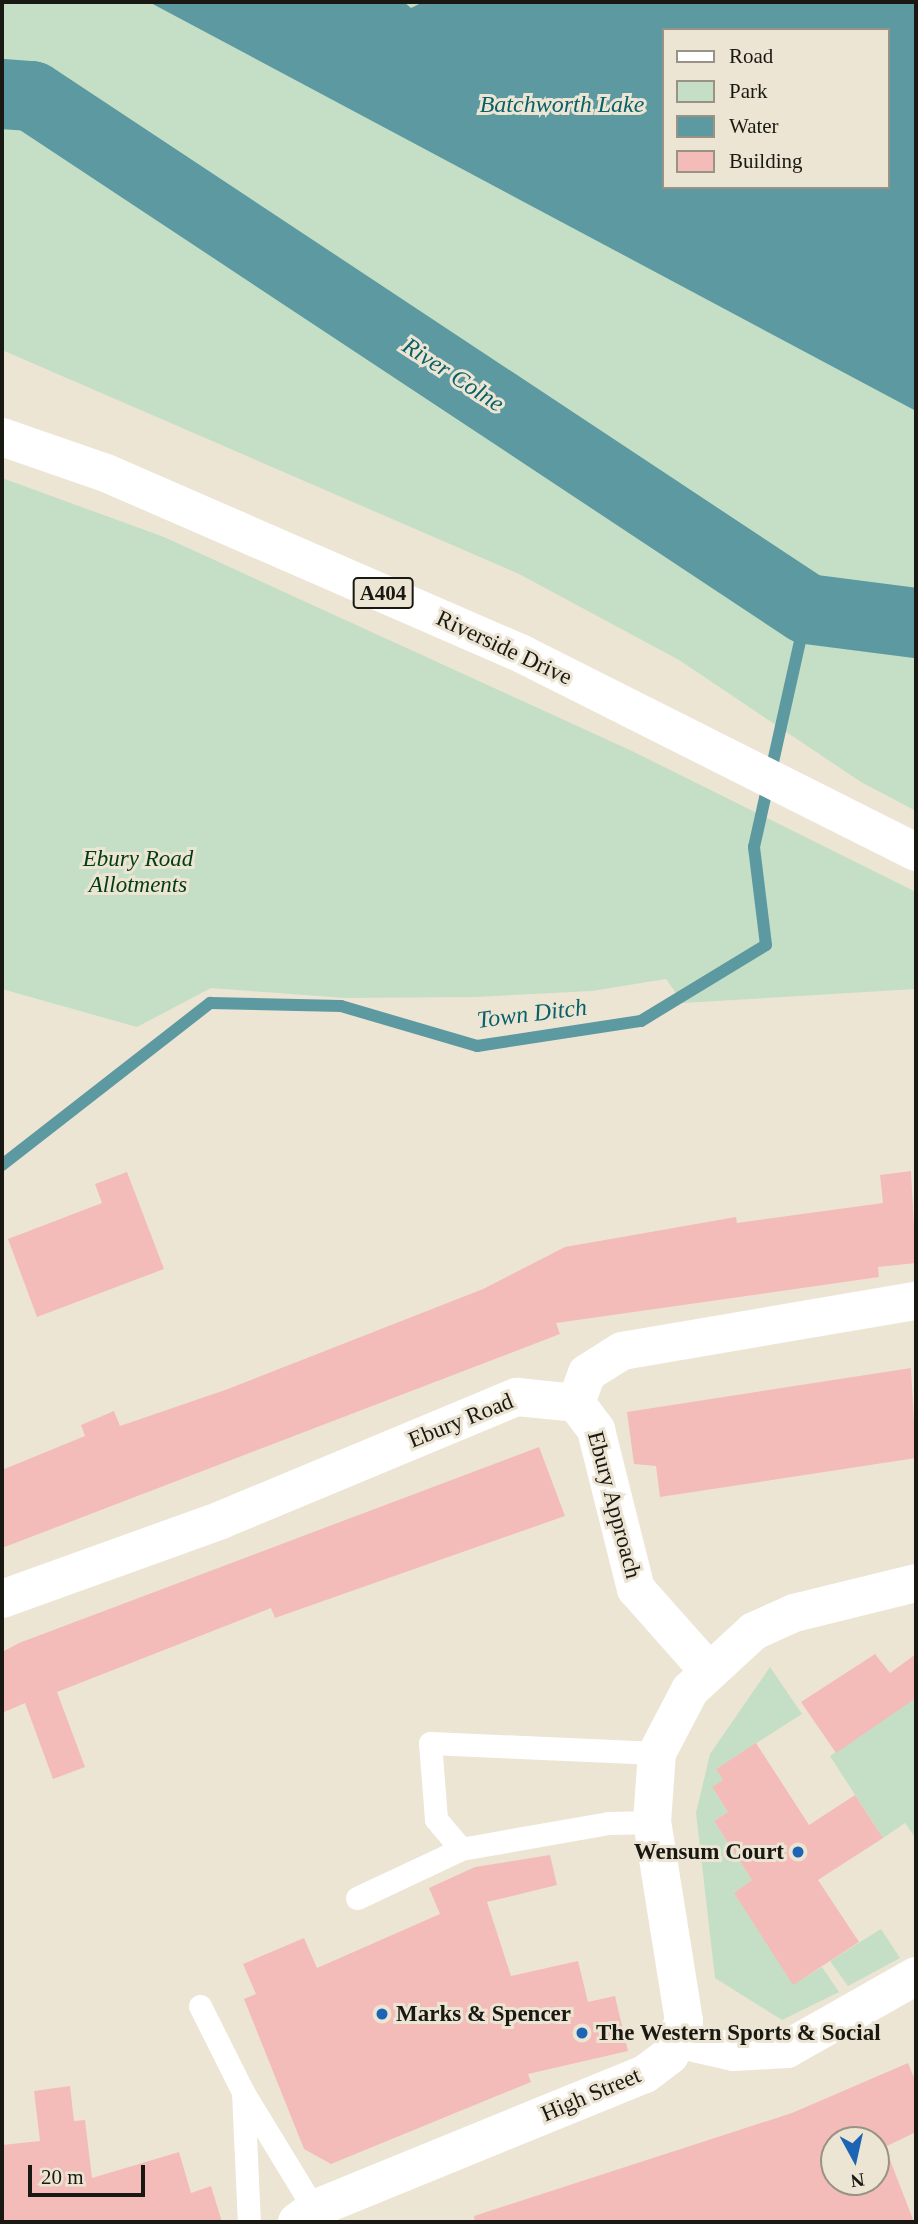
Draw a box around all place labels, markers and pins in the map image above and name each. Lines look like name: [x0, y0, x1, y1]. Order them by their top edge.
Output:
place label: Wensum Court: [634, 1838, 784, 1866]
marker: Wensum Court: [790, 1844, 806, 1860]
place label: Marks & Spencer: [396, 2000, 571, 2028]
marker: Marks & Spencer: [374, 2006, 390, 2022]
place label: The Western Sports & Social: [596, 2019, 881, 2047]
marker: The Western Sports & Social: [574, 2025, 590, 2041]

